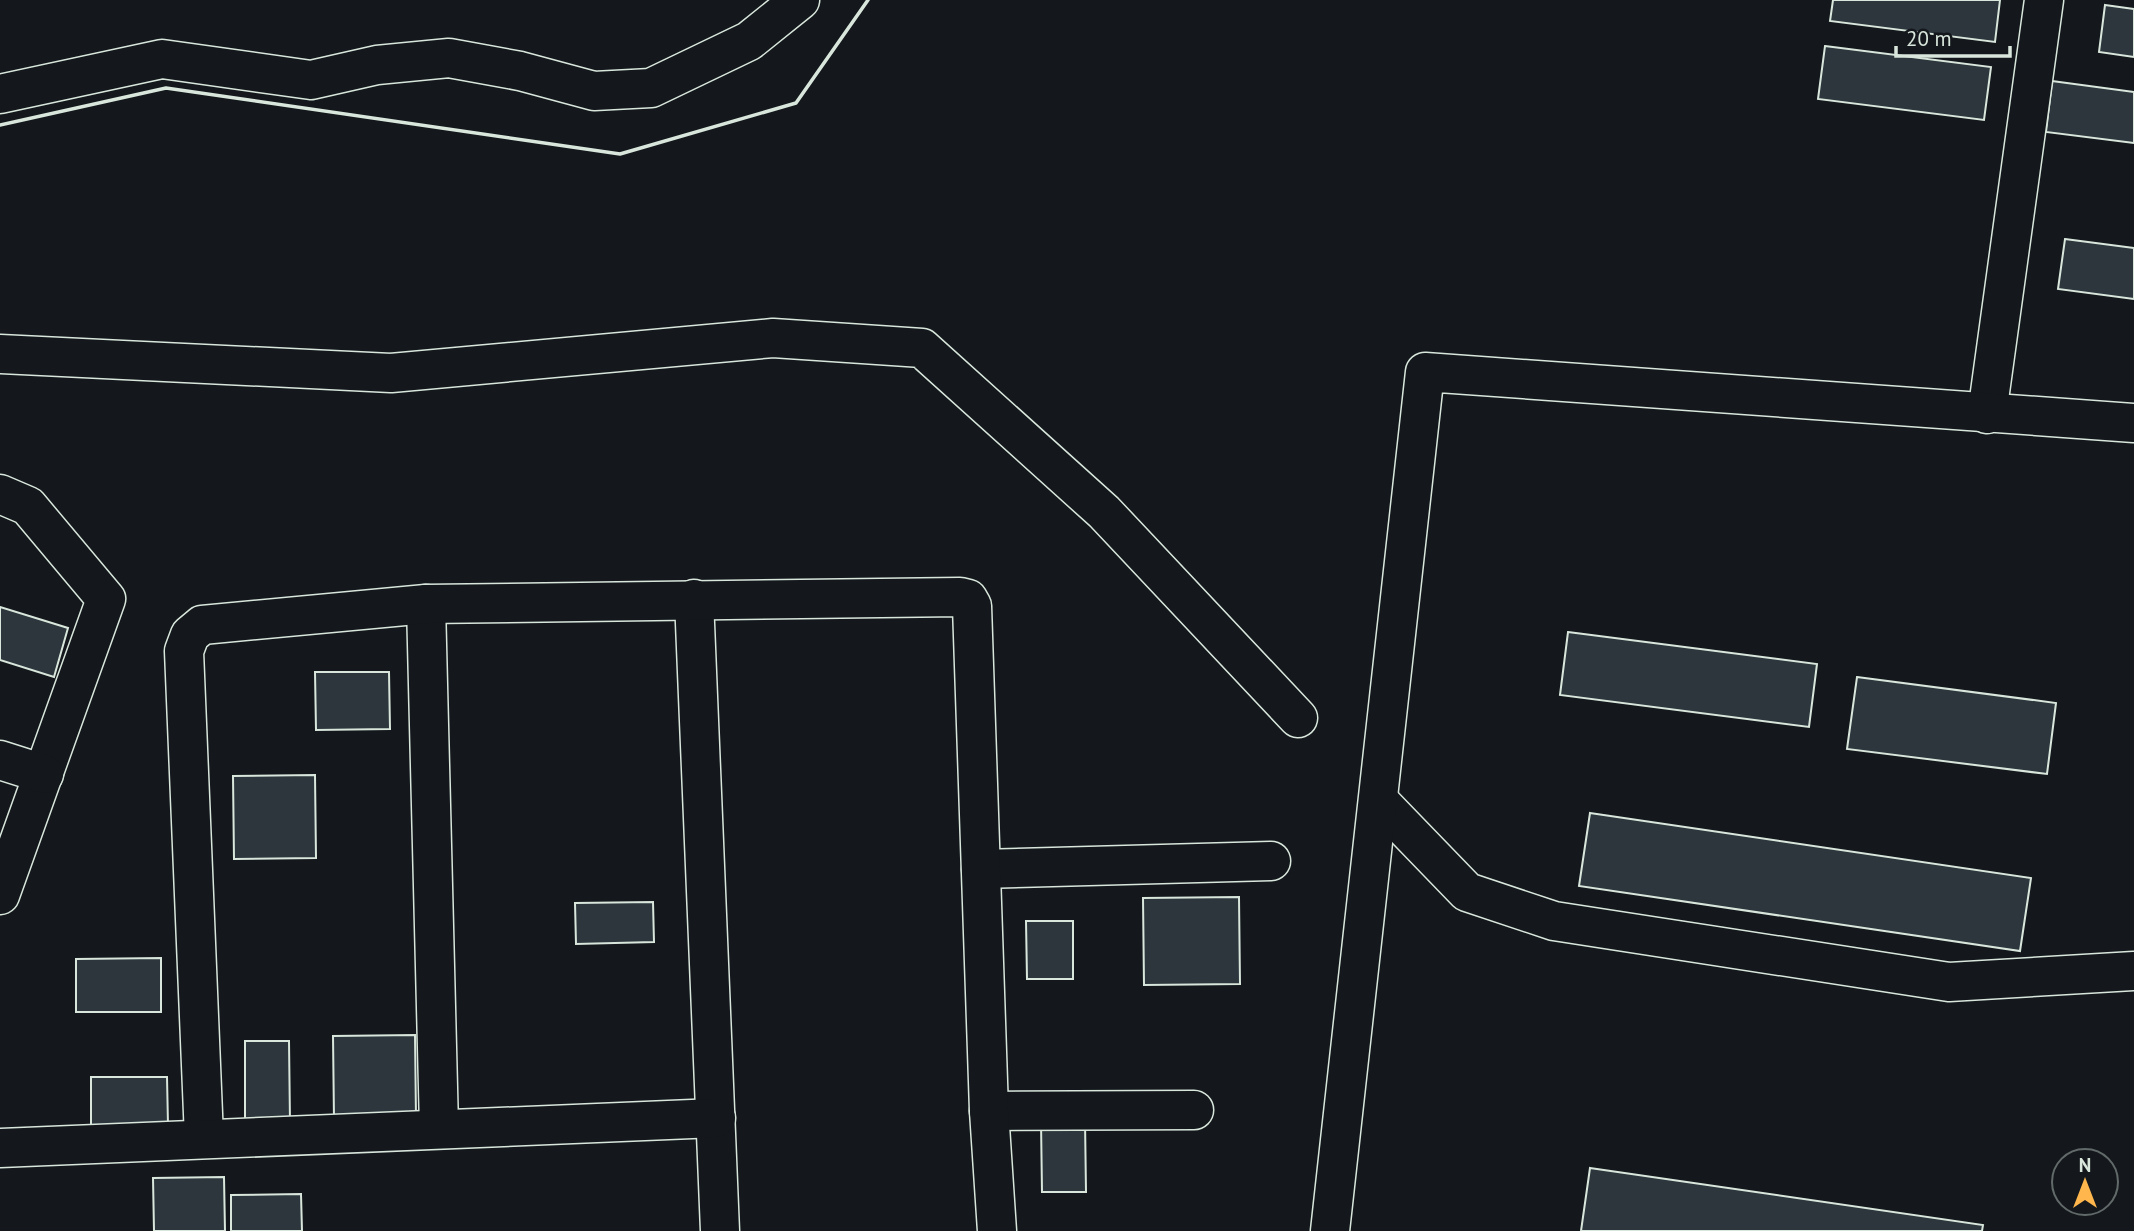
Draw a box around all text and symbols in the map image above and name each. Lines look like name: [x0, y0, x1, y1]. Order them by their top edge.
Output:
scale bar: [1896, 14, 2010, 58]
text: 20 m: [1906, 25, 1952, 52]
north arrow: [2050, 1147, 2120, 1217]
text: N: [2079, 1153, 2091, 1177]

